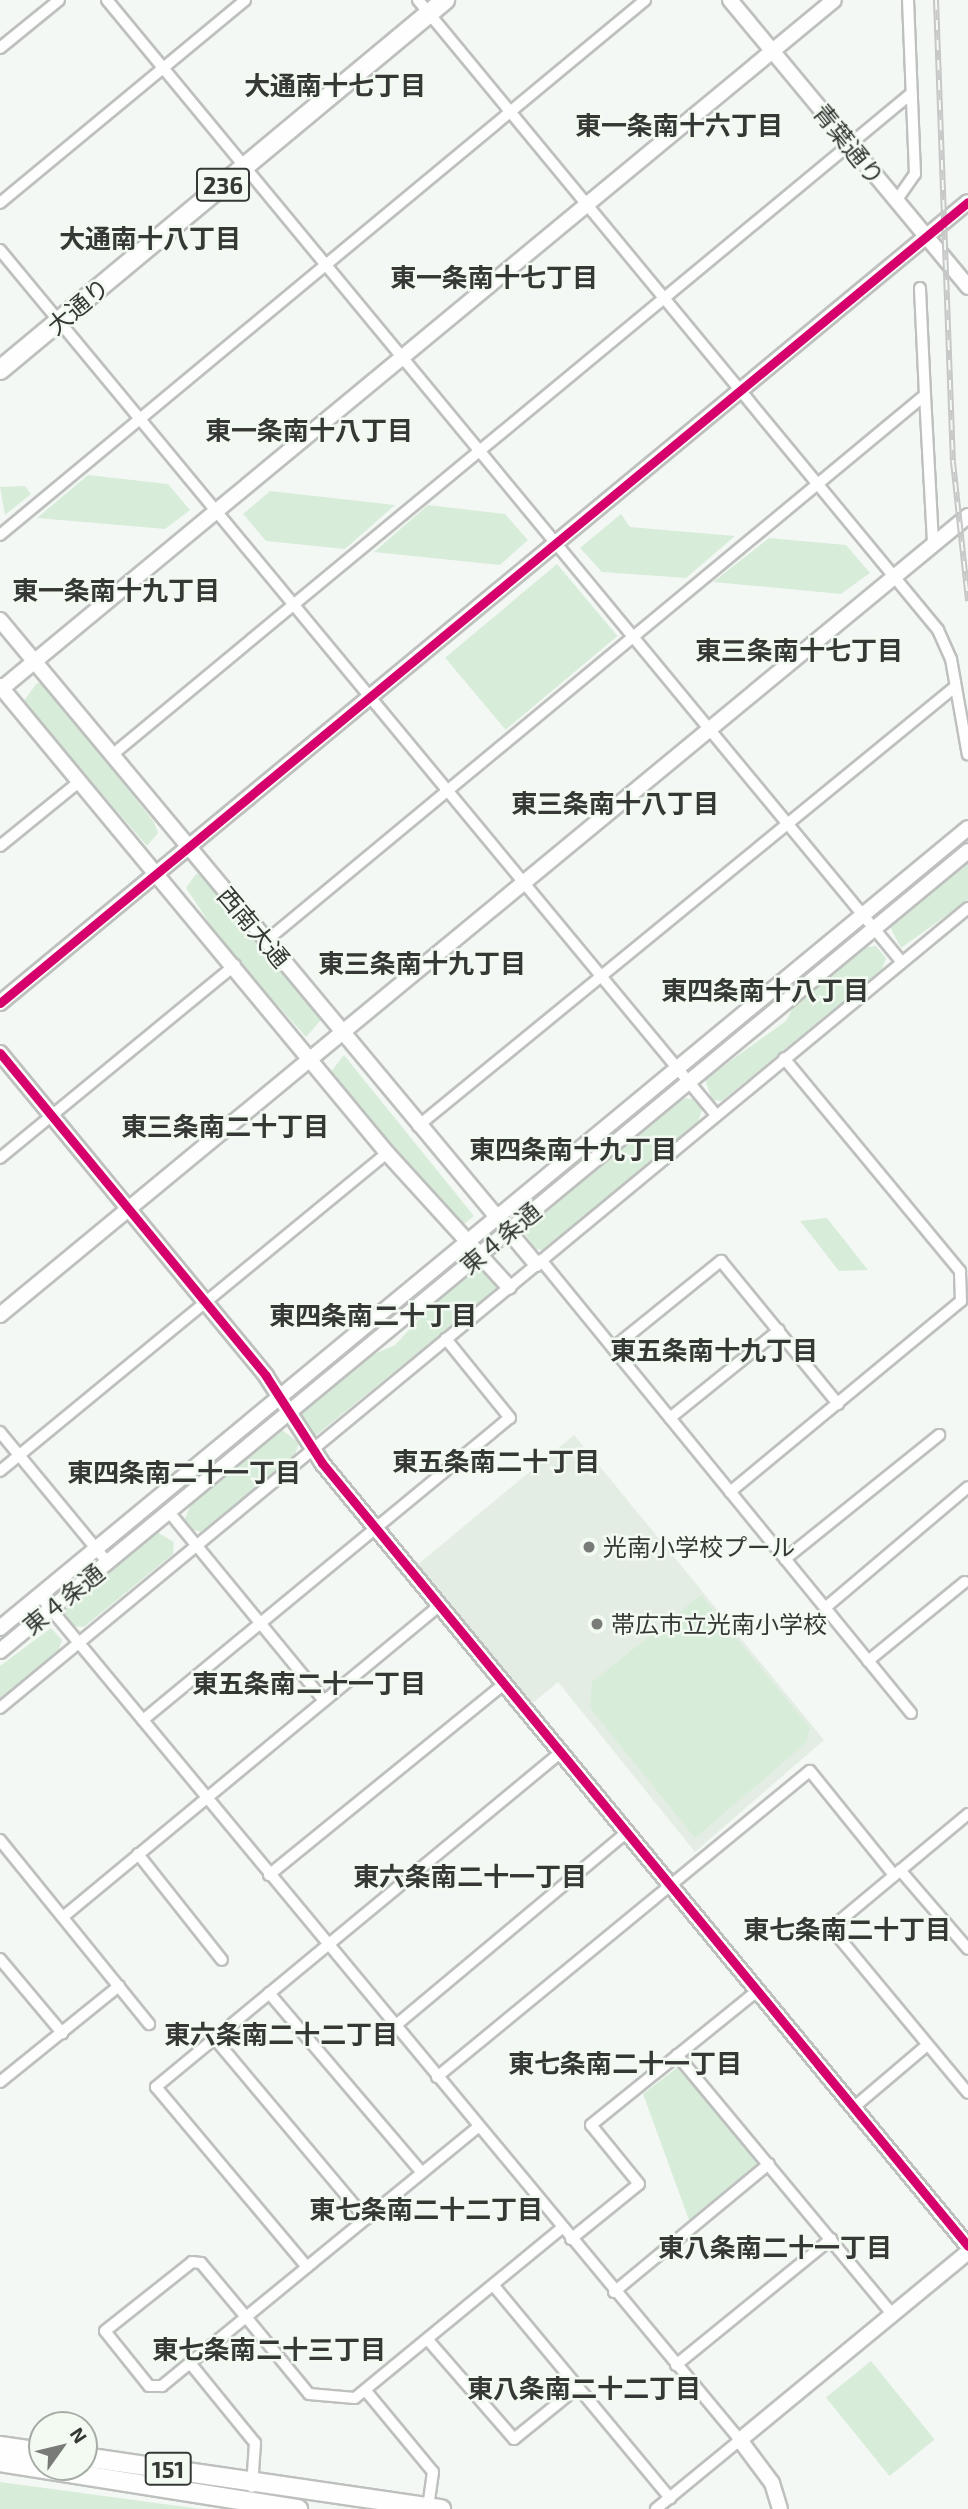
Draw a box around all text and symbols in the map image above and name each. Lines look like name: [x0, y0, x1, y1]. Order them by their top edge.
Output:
district label: 大通南十七丁目: [244, 69, 426, 101]
street label: 青葉通り: [808, 98, 890, 190]
district label: 東一条南十六丁目: [575, 109, 783, 141]
road number: 236: [195, 166, 251, 204]
district label: 大通南十八丁目: [59, 222, 241, 254]
district label: 東一条南十七丁目: [390, 261, 598, 293]
street label: 大通り: [41, 272, 115, 340]
district label: 東一条南十八丁目: [205, 414, 413, 446]
district label: 東一条南十九丁目: [12, 574, 220, 606]
district label: 東三条南十七丁目: [695, 634, 903, 666]
district label: 東三条南十八丁目: [511, 787, 719, 819]
street label: 西南大通: [212, 881, 296, 973]
district label: 東三条南十九丁目: [318, 947, 526, 979]
district label: 東四条南十八丁目: [661, 974, 869, 1006]
district label: 東三条南二十丁目: [121, 1110, 329, 1142]
district label: 東四条南十九丁目: [469, 1133, 677, 1165]
street label: 東４条通: [454, 1196, 546, 1280]
district label: 東四条南二十丁目: [269, 1299, 477, 1331]
district label: 東五条南十九丁目: [610, 1334, 818, 1366]
district label: 東五条南二十丁目: [392, 1445, 600, 1477]
district label: 東四条南二十一丁目: [67, 1456, 301, 1488]
place label: 光南小学校プール: [603, 1533, 795, 1561]
marker: 光南小学校プール: [581, 1539, 597, 1555]
street label: 東４条通: [17, 1558, 109, 1640]
place label: 帯広市立光南小学校: [611, 1610, 827, 1638]
marker: 帯広市立光南小学校: [589, 1616, 605, 1632]
district label: 東五条南二十一丁目: [192, 1667, 426, 1699]
district label: 東六条南二十一丁目: [353, 1860, 587, 1892]
district label: 東七条南二十丁目: [743, 1913, 951, 1945]
district label: 東六条南二十二丁目: [164, 2018, 398, 2050]
district label: 東七条南二十一丁目: [508, 2047, 742, 2079]
district label: 東七条南二十二丁目: [309, 2193, 543, 2225]
district label: 東八条南二十一丁目: [658, 2231, 892, 2263]
district label: 東七条南二十三丁目: [152, 2333, 386, 2365]
district label: 東八条南二十二丁目: [467, 2372, 701, 2404]
north arrow: [28, 2411, 98, 2481]
text: N: [66, 2423, 93, 2447]
road number: 151: [144, 2450, 192, 2488]

